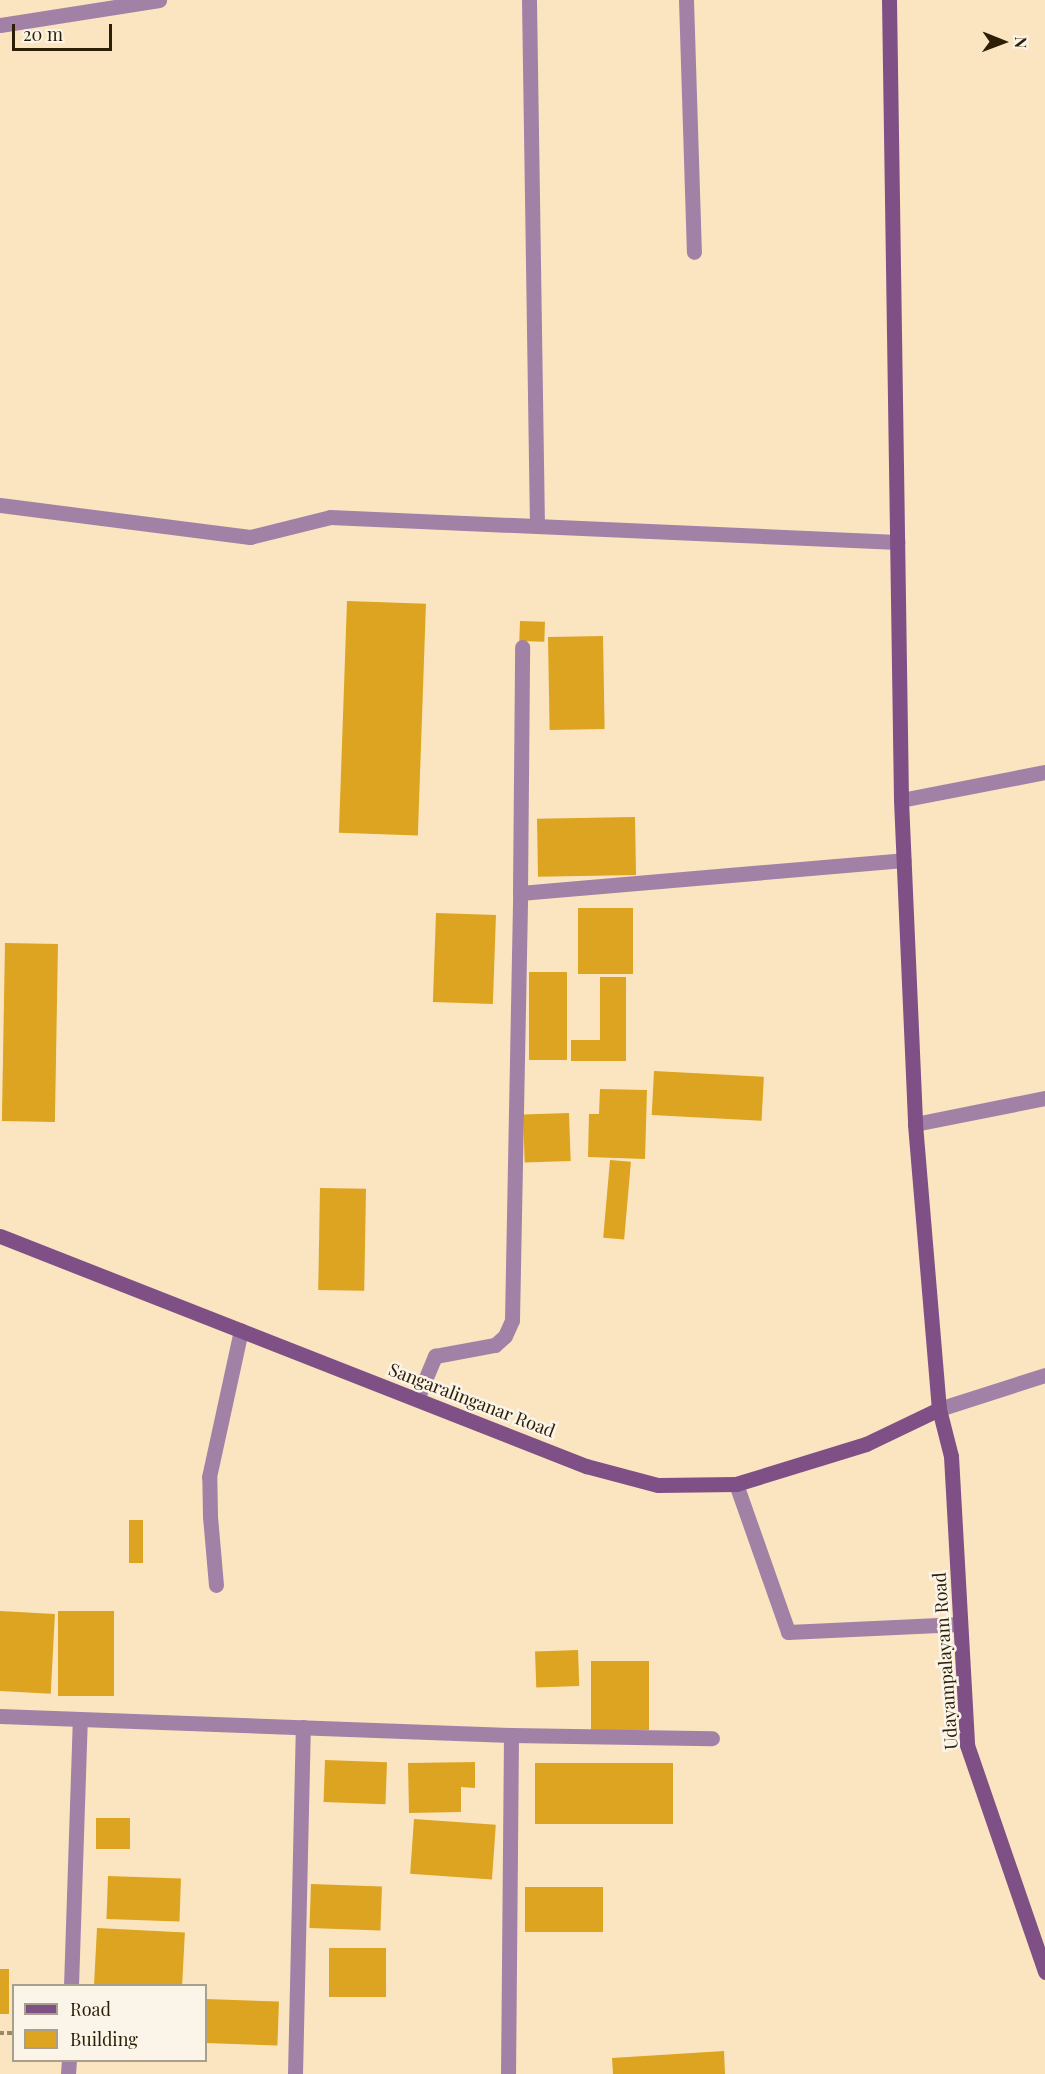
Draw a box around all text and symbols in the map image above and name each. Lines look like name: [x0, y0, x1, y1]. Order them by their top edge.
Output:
scale bar: [15, 12, 116, 50]
north arrow: [973, 12, 1033, 72]
text: 20 m: [23, 22, 63, 46]
text: N: [1011, 36, 1032, 48]
street label: Sangaralinganar Road: [386, 1358, 558, 1442]
street label: Udayampalayam Road: [928, 1572, 962, 1750]
legend: [12, 1984, 207, 2062]
text: Road: [70, 1997, 111, 2021]
text: Building: [70, 2027, 138, 2051]

